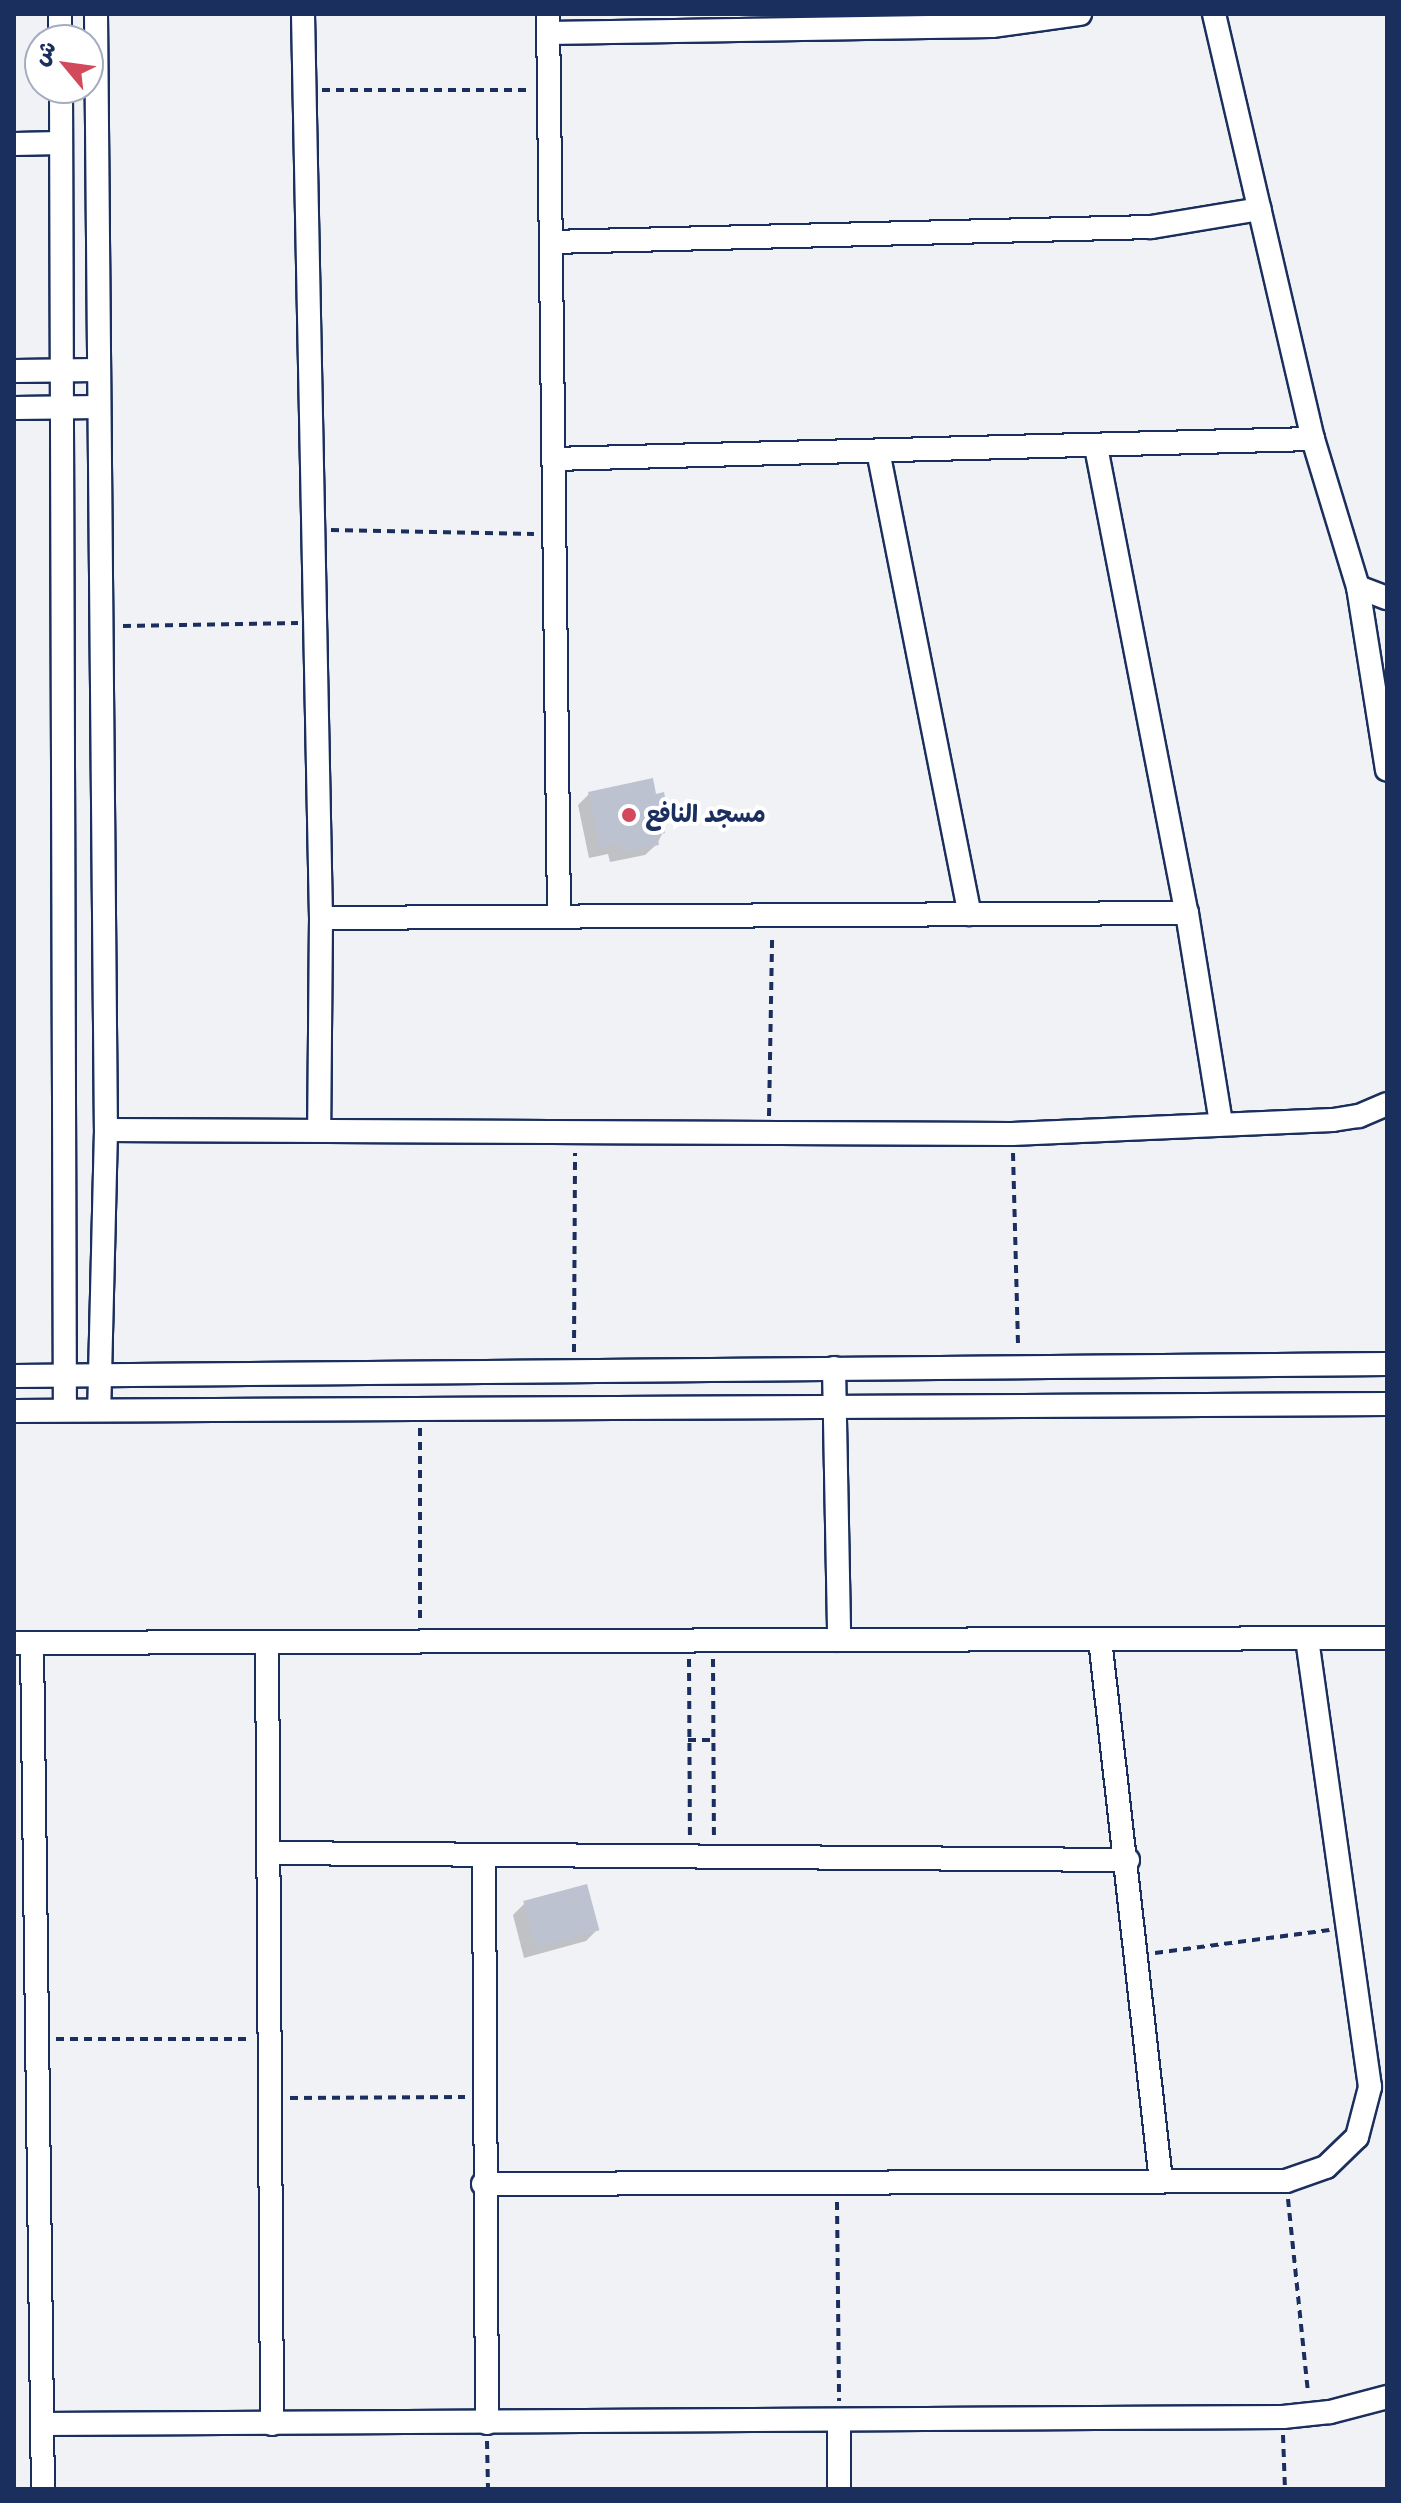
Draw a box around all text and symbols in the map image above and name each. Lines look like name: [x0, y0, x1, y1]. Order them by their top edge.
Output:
north arrow: [24, 24, 104, 104]
text: ش: [21, 33, 67, 73]
place label: مسجد النافع: [645, 801, 766, 829]
marker: مسجد النافع: [620, 806, 638, 824]

